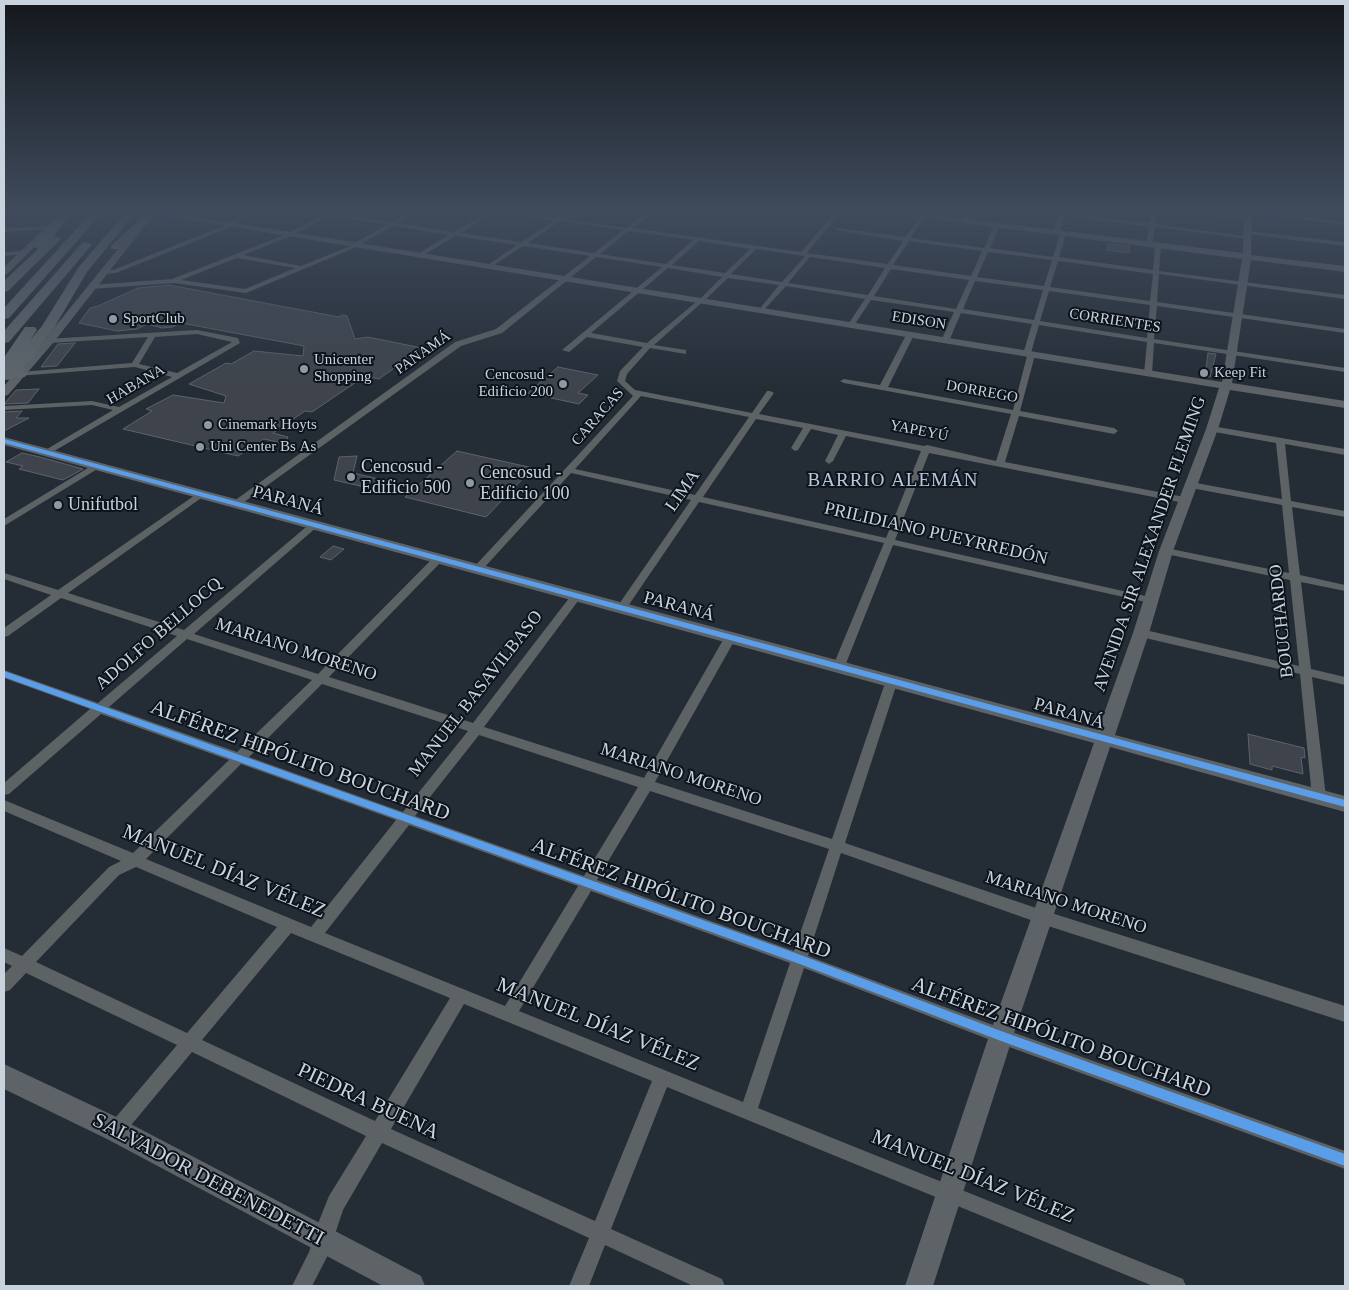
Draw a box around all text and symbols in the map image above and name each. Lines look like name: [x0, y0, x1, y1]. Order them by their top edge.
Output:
street label: CORRIENTES: [1068, 305, 1162, 337]
street label: EDISON: [890, 308, 948, 334]
place label: SportClub: [123, 310, 185, 328]
marker: SportClub: [107, 313, 119, 325]
street label: PANAMÁ: [392, 327, 454, 379]
place label: Unicenter Shopping: [314, 351, 373, 386]
street label: HABANA: [104, 361, 168, 409]
marker: Unicenter Shopping: [298, 363, 310, 375]
place label: Keep Fit: [1214, 364, 1266, 382]
place label: Cencosud - Edificio 200: [478, 366, 553, 401]
marker: Keep Fit: [1198, 367, 1210, 379]
street label: DORREGO: [945, 377, 1019, 407]
marker: Cencosud - Edificio 200: [557, 378, 569, 390]
street label: CARACAS: [568, 384, 628, 450]
street label: AVENIDA SIR ALEXANDER FLEMING: [1089, 393, 1211, 695]
place label: Cinemark Hoyts: [218, 416, 317, 434]
street label: YAPEYÚ: [888, 417, 950, 445]
marker: Cinemark Hoyts: [202, 419, 214, 431]
place label: Uni Center Bs As: [210, 438, 316, 456]
marker: Uni Center Bs As: [194, 441, 206, 453]
place label: Cencosud - Edificio 500: [361, 456, 450, 498]
place label: Cencosud - Edificio 100: [480, 462, 569, 504]
street label: LIMA: [661, 466, 705, 516]
district label: BARRIO ALEMÁN: [806, 470, 980, 492]
marker: Cencosud - Edificio 500: [345, 471, 357, 483]
marker: Cencosud - Edificio 100: [464, 477, 476, 489]
street label: PARANÁ: [250, 481, 326, 521]
place label: Unifutbol: [68, 494, 138, 516]
street label: PRILIDIANO PUEYRREDÓN: [822, 498, 1050, 570]
marker: Unifutbol: [52, 499, 64, 511]
street label: BOUCHARDO: [1265, 563, 1299, 679]
street label: ADOLFO BELLOCQ: [91, 573, 227, 695]
street label: PARANÁ: [641, 587, 717, 627]
street label: MANUEL BASAVILBASO: [404, 607, 548, 781]
street label: MARIANO MORENO: [213, 614, 379, 686]
street label: PARANÁ: [1031, 694, 1107, 734]
street label: ALFÉREZ HIPÓLITO BOUCHARD: [147, 695, 453, 827]
street label: MARIANO MORENO: [598, 739, 764, 811]
street label: MANUEL DÍAZ VÉLEZ: [119, 820, 329, 924]
street label: ALFÉREZ HIPÓLITO BOUCHARD: [528, 833, 834, 965]
street label: MARIANO MORENO: [983, 867, 1149, 939]
street label: ALFÉREZ HIPÓLITO BOUCHARD: [908, 972, 1214, 1104]
street label: MANUEL DÍAZ VÉLEZ: [493, 973, 703, 1077]
street label: PIEDRA BUENA: [293, 1058, 443, 1146]
street label: SALVADOR DEBENEDETTI: [88, 1108, 328, 1252]
street label: MANUEL DÍAZ VÉLEZ: [868, 1125, 1078, 1229]

